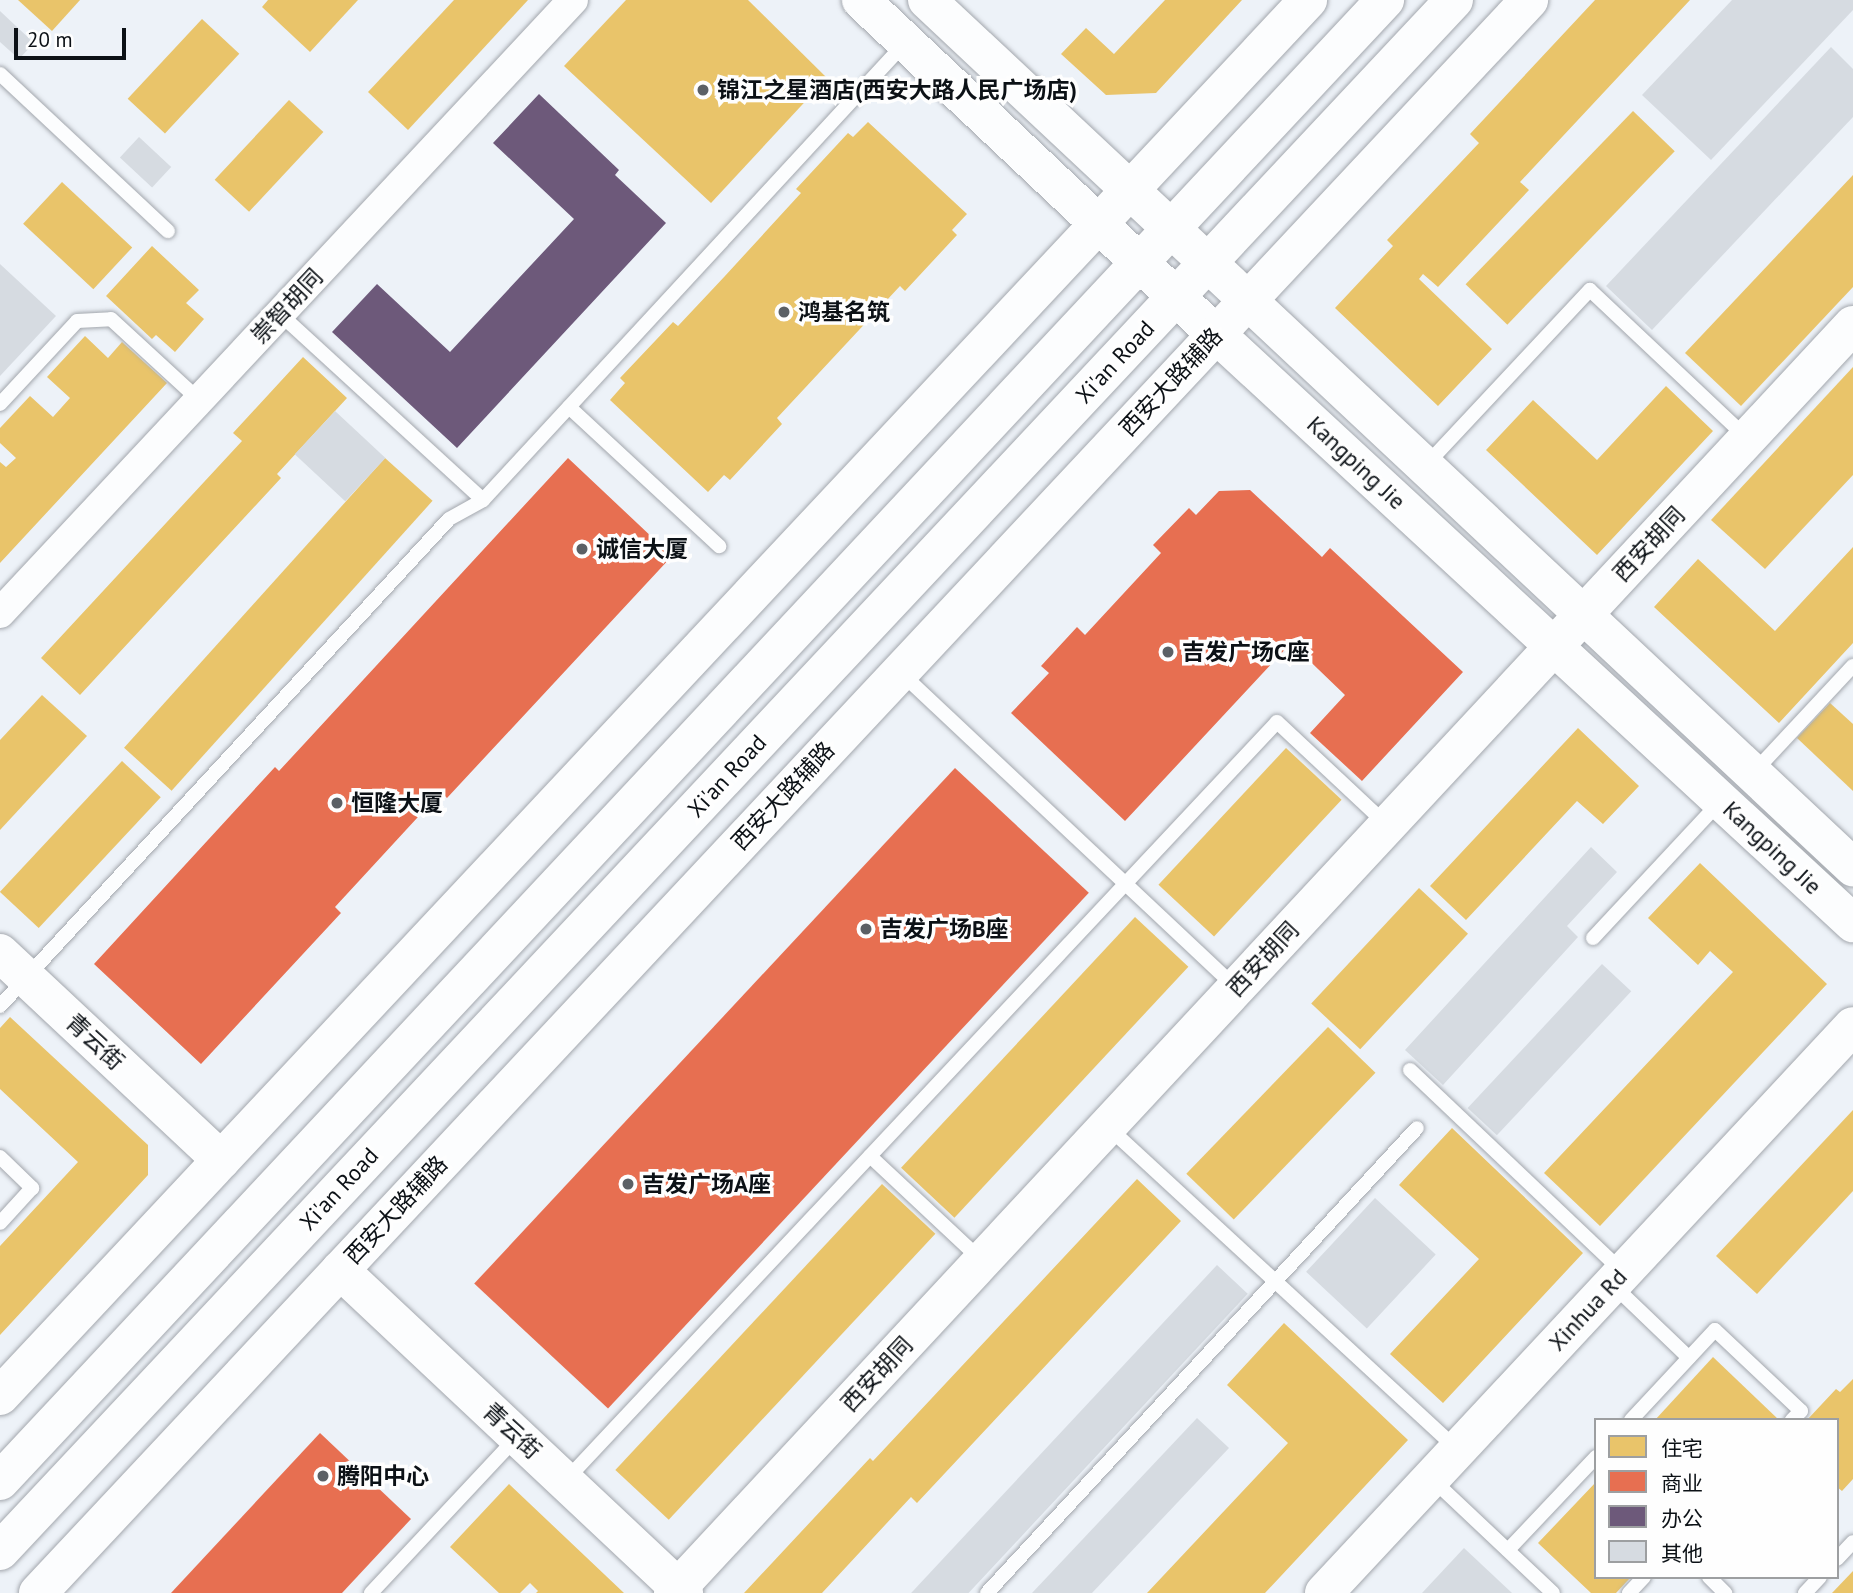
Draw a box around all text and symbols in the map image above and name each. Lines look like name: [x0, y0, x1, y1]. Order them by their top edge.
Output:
scale bar: [18, 14, 130, 58]
text: 20 m: [27, 26, 73, 53]
place label: 锦江之星酒店(西安大路人民广场店): [717, 76, 1077, 104]
marker: 锦江之星酒店(西安大路人民广场店): [695, 82, 711, 98]
street label: 崇智胡同: [246, 263, 328, 349]
place label: 鸿基名筑: [798, 298, 890, 326]
marker: 鸿基名筑: [776, 304, 792, 320]
street label: Xi'an Road: [1070, 315, 1160, 409]
street label: 西安大路辅路: [1114, 322, 1228, 442]
street label: Kangping Jie: [1301, 411, 1411, 515]
street label: 西安胡同: [1608, 501, 1690, 587]
place label: 诚信大厦: [596, 535, 688, 563]
marker: 诚信大厦: [574, 541, 590, 557]
place label: 吉发广场C座: [1182, 638, 1310, 666]
marker: 吉发广场C座: [1160, 644, 1176, 660]
street label: Xi'an Road: [682, 729, 772, 823]
street label: 西安大路辅路: [726, 736, 840, 856]
place label: 恒隆大厦: [351, 789, 443, 817]
marker: 恒隆大厦: [329, 795, 345, 811]
street label: Kangping Jie: [1717, 796, 1827, 900]
place label: 吉发广场B座: [880, 915, 1009, 943]
street label: 西安胡同: [1222, 916, 1304, 1002]
marker: 吉发广场B座: [858, 921, 874, 937]
street label: 青云街: [60, 1008, 130, 1076]
street label: Xi'an Road: [294, 1142, 384, 1236]
street label: 西安大路辅路: [339, 1150, 453, 1270]
place label: 吉发广场A座: [642, 1170, 771, 1198]
marker: 吉发广场A座: [620, 1176, 636, 1192]
street label: Xinhua Rd: [1543, 1263, 1633, 1357]
street label: 西安胡同: [836, 1331, 918, 1417]
street label: 青云街: [477, 1397, 547, 1465]
legend: [1594, 1418, 1839, 1579]
text: 住宅: [1661, 1435, 1703, 1462]
place label: 腾阳中心: [337, 1462, 429, 1490]
marker: 腾阳中心: [315, 1468, 331, 1484]
text: 商业: [1661, 1470, 1703, 1497]
text: 办公: [1661, 1505, 1703, 1532]
text: 其他: [1661, 1540, 1703, 1567]

